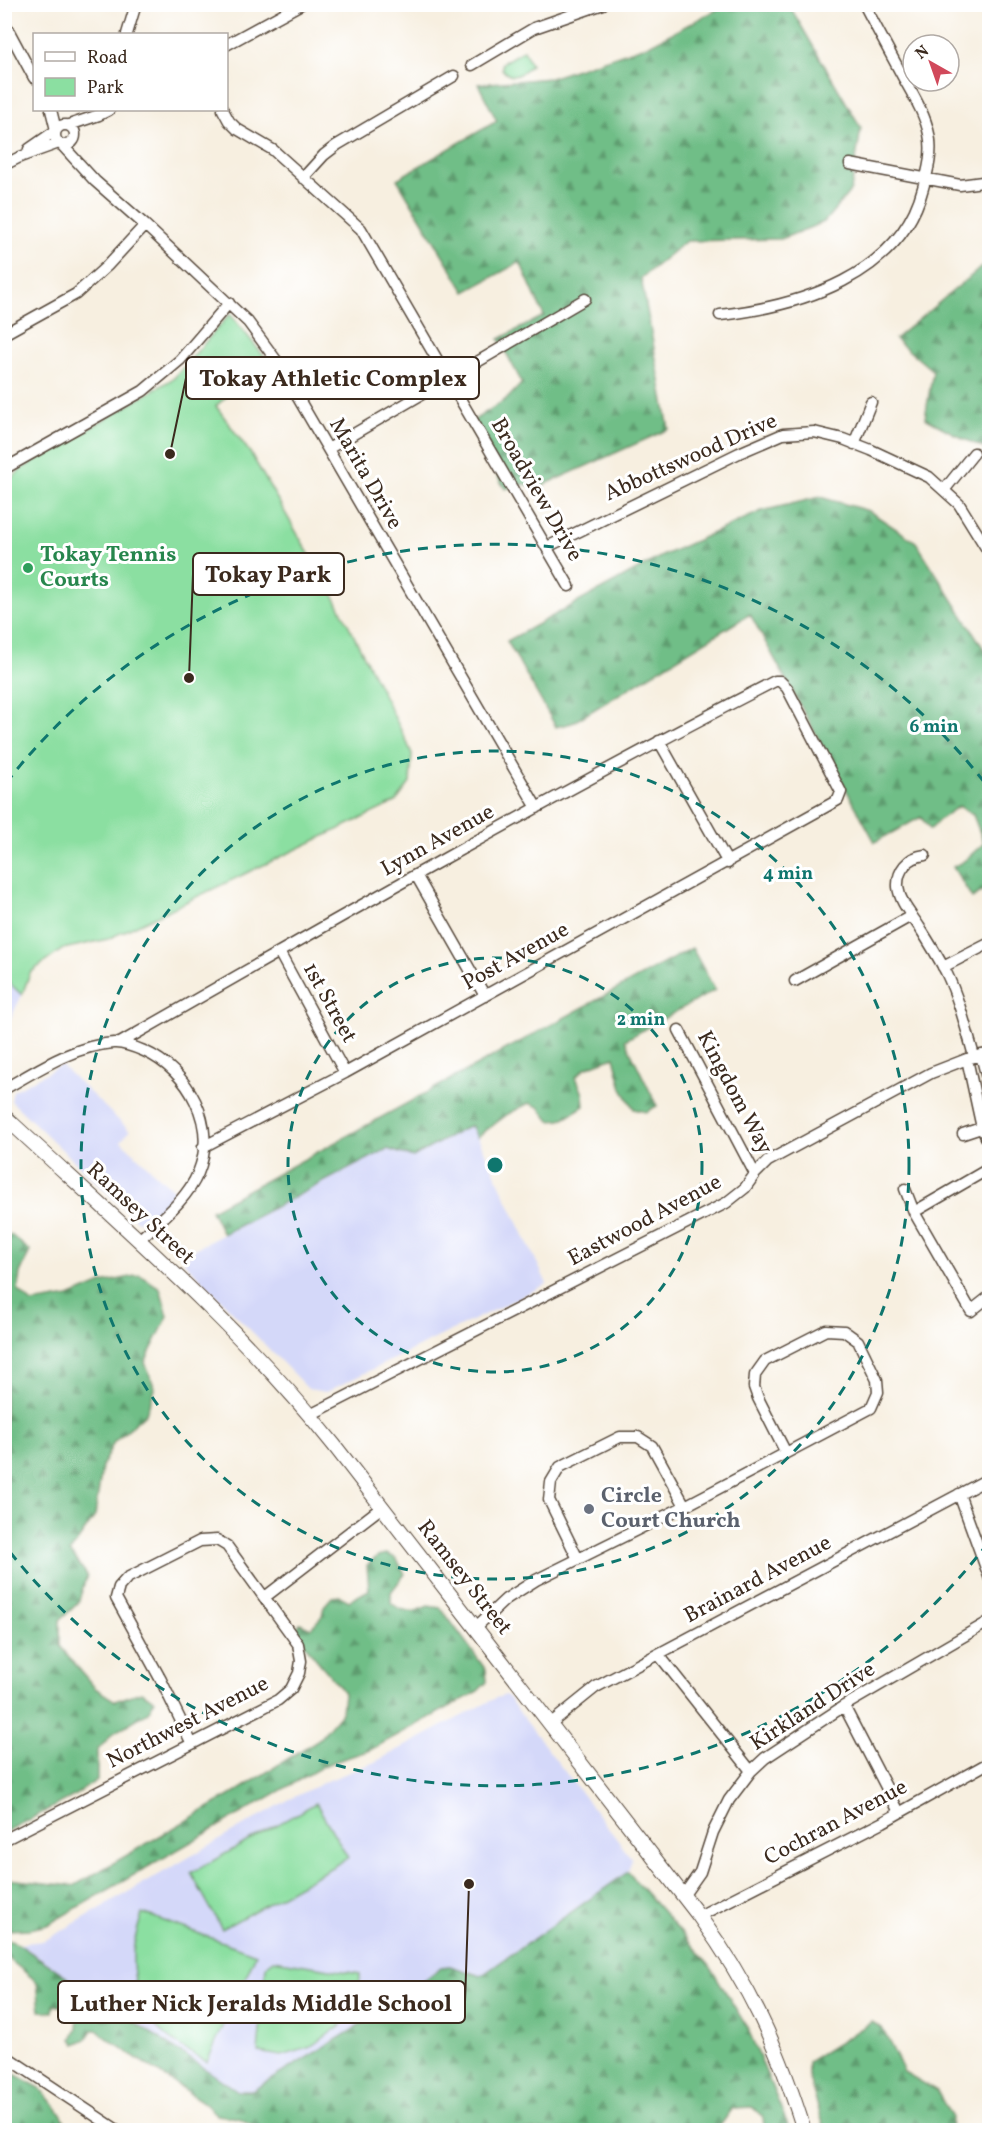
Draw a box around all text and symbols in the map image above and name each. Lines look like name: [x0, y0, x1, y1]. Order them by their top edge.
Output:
legend: [33, 33, 228, 111]
north arrow: [901, 33, 961, 93]
text: N: [911, 41, 934, 65]
text: Road: [87, 46, 128, 71]
text: Park: [87, 76, 124, 101]
callout: Tokay Athletic Complex: [186, 357, 479, 399]
text: Tokay Athletic Complex: [199, 363, 467, 397]
street label: Abbottswood Drive: [600, 406, 782, 510]
street label: Marita Drive: [321, 413, 409, 535]
street label: Broadview Drive: [482, 413, 590, 567]
place label: Tokay Tennis Courts: [40, 540, 177, 596]
callout: Tokay Park: [193, 553, 344, 595]
text: Tokay Park: [205, 559, 332, 593]
marker: Tokay Tennis Courts: [21, 561, 35, 575]
text: 6 min: [909, 715, 959, 740]
street label: Lynn Avenue: [376, 797, 500, 885]
text: 4 min: [763, 862, 813, 887]
street label: Post Avenue: [457, 915, 575, 999]
street label: 1st Street: [294, 957, 364, 1049]
text: 2 min: [617, 1008, 665, 1033]
street label: Kingdom Way: [688, 1026, 780, 1160]
street label: Ramsey Street: [79, 1155, 201, 1273]
centre of rings: [485, 1155, 505, 1175]
street label: Eastwood Avenue: [563, 1167, 727, 1275]
place label: Circle Court Church: [601, 1481, 741, 1537]
marker: Circle Court Church: [582, 1502, 596, 1516]
street label: Ramsey Street: [409, 1514, 519, 1642]
street label: Brainard Avenue: [679, 1528, 837, 1632]
street label: Kirkland Drive: [744, 1655, 882, 1759]
street label: Northwest Avenue: [102, 1669, 274, 1777]
street label: Cochran Avenue: [759, 1772, 913, 1874]
callout: Luther Nick Jeralds Middle School: [58, 1981, 465, 2023]
text: Luther Nick Jeralds Middle School: [70, 1988, 452, 2022]

